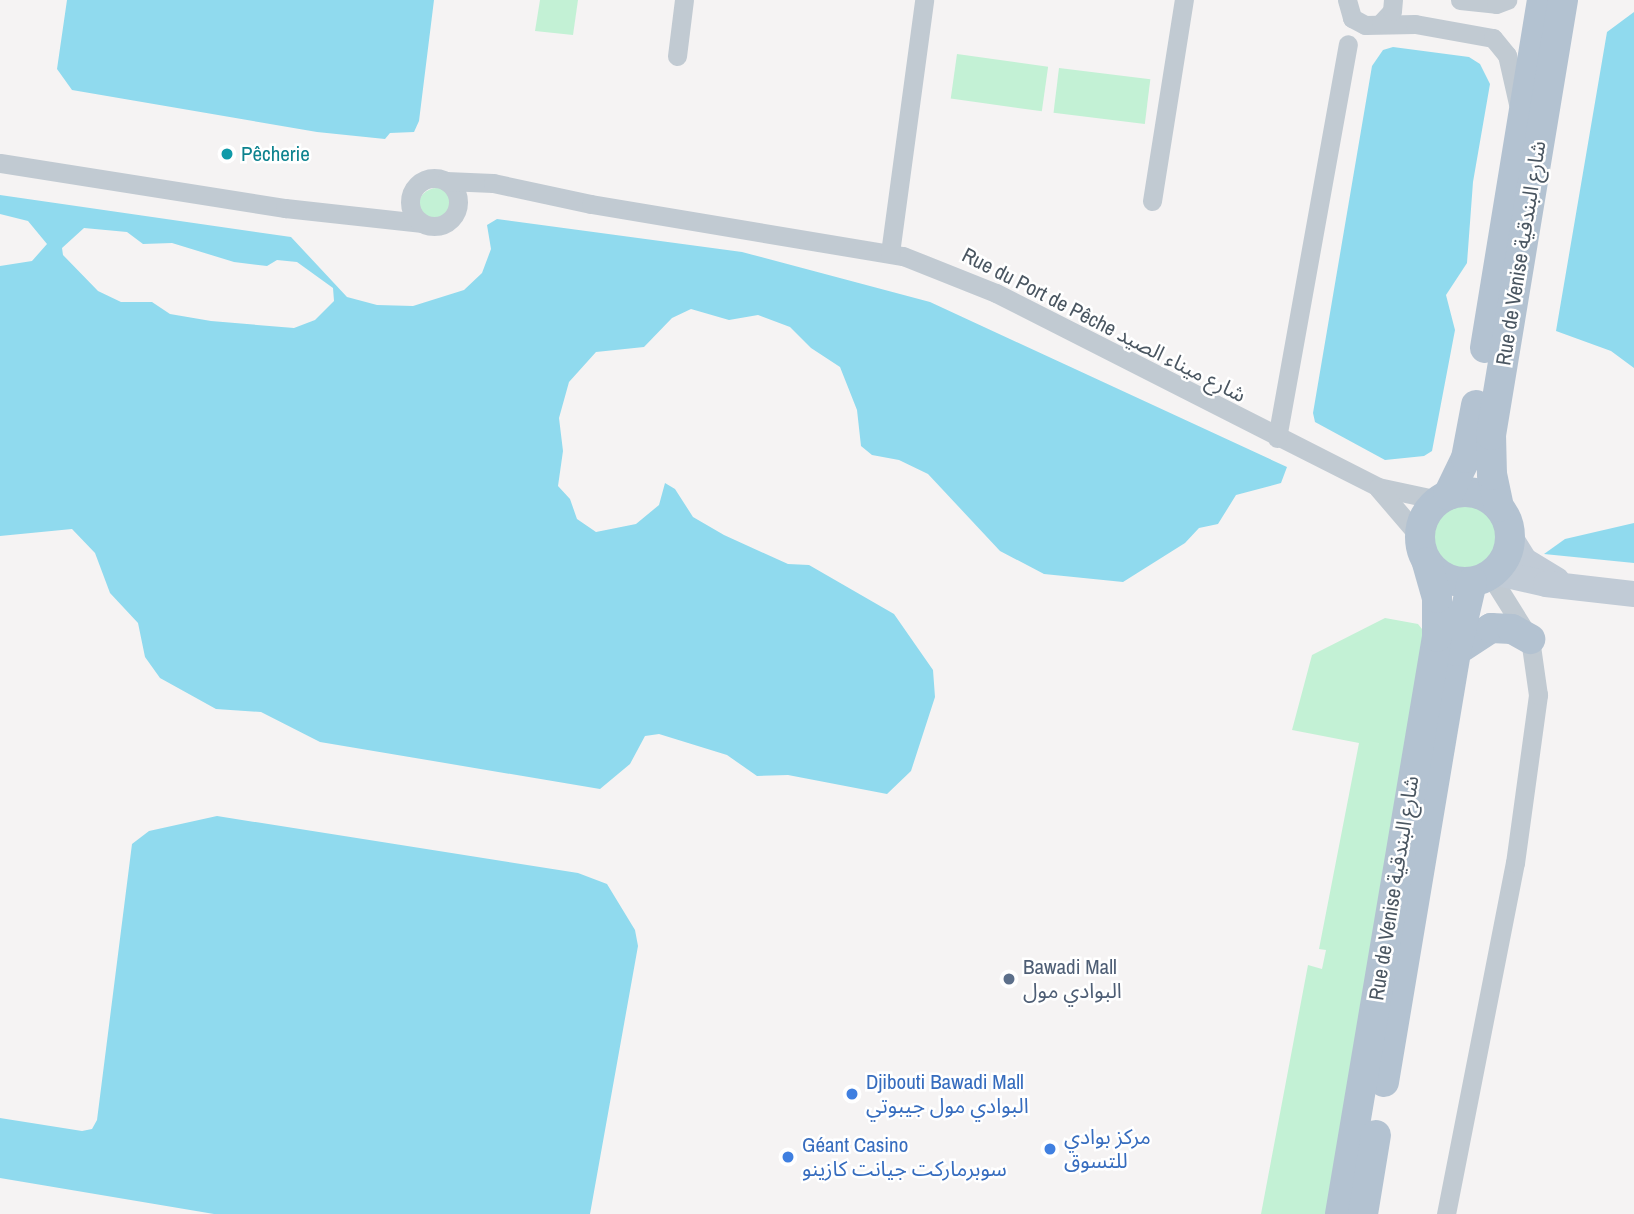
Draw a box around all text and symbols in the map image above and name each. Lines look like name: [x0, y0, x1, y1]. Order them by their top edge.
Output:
street label: Rue de Venise شارع البندقية: [1491, 139, 1551, 367]
place label: Pêcherie: [241, 141, 310, 167]
marker: Pêcherie: [219, 146, 235, 162]
street label: Rue du Port de Pêche شارع ميناء الصيد: [958, 242, 1250, 408]
street label: Rue de Venise شارع البندقية: [1364, 774, 1424, 1002]
place label: Bawadi Mall البوادي مول: [1023, 954, 1122, 1004]
marker: Bawadi Mall البوادي مول: [1001, 971, 1017, 987]
place label: Djibouti Bawadi Mall البوادي مول جيبوتي: [866, 1069, 1029, 1119]
marker: Djibouti Bawadi Mall البوادي مول جيبوتي: [844, 1086, 860, 1102]
place label: مركز بوادي للتسوق: [1064, 1124, 1151, 1174]
place label: Géant Casino سوبرماركت جيانت كازينو: [802, 1132, 1007, 1182]
marker: مركز بوادي للتسوق: [1042, 1141, 1058, 1157]
marker: Géant Casino سوبرماركت جيانت كازينو: [780, 1149, 796, 1165]

